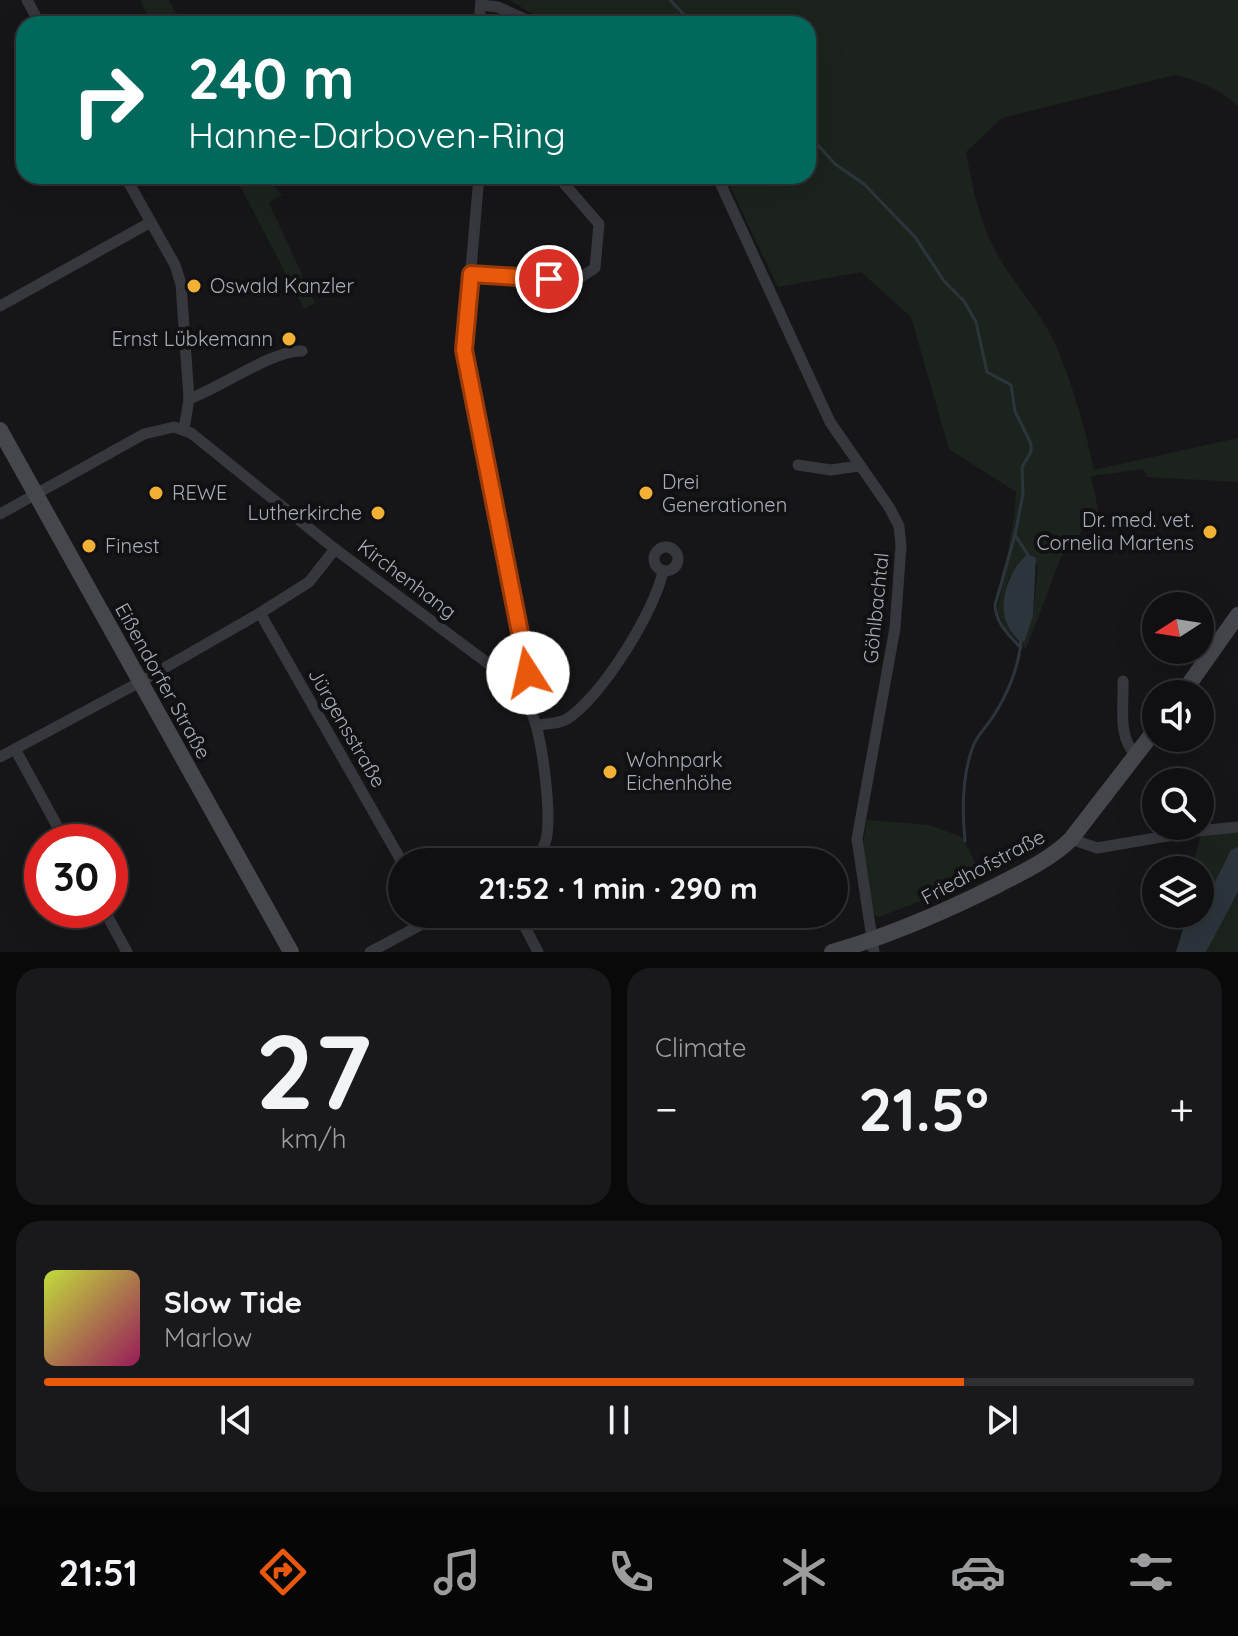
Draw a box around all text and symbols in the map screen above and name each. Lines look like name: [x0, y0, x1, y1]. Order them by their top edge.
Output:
text: 240 m: [188, 43, 355, 113]
icon: right: [56, 48, 160, 152]
text: Hanne-Darboven-Ring: [188, 112, 566, 157]
pin: [515, 245, 583, 313]
icon: arrive: [527, 257, 571, 301]
place label: Oswald Kanzler: [210, 273, 354, 298]
marker: Oswald Kanzler: [185, 277, 203, 295]
place label: Ernst Lübkemann: [112, 326, 273, 351]
marker: Ernst Lübkemann: [280, 330, 298, 348]
place label: Drei Generationen: [662, 469, 787, 517]
place label: REWE: [172, 480, 227, 505]
marker: REWE: [147, 484, 165, 502]
marker: Drei Generationen: [637, 484, 655, 502]
place label: Lutherkirche: [248, 500, 362, 525]
marker: Lutherkirche: [369, 504, 387, 522]
place label: Dr. med. vet. Cornelia Martens: [1037, 507, 1194, 555]
marker: Dr. med. vet. Cornelia Martens: [1201, 523, 1219, 541]
place label: Finest: [105, 533, 160, 558]
street label: Kirchenhang: [353, 533, 462, 624]
marker: Finest: [80, 537, 98, 555]
street label: Göhlbachtal: [857, 551, 894, 665]
north arrow: [1142, 592, 1214, 664]
map controls: [1142, 592, 1214, 928]
street label: Eißendorfer Straße: [110, 598, 217, 763]
position arrow: [486, 631, 570, 715]
street label: Jürgensstraße: [303, 664, 392, 792]
button: sound: [1142, 680, 1214, 752]
place label: Wohnpark Eichenhöhe: [626, 747, 732, 795]
marker: Wohnpark Eichenhöhe: [601, 763, 619, 781]
button: search: [1142, 768, 1214, 840]
speed limit sign: 30: [24, 824, 128, 928]
street label: Friedhofstraße: [917, 824, 1049, 910]
button: layers: [1142, 856, 1214, 928]
text: 21:52 · 1 min · 290 m: [478, 869, 758, 907]
text: 27: [255, 1005, 372, 1135]
text: Climate: [655, 1031, 746, 1064]
text: 21.5°: [858, 1071, 989, 1146]
text: −: [655, 1081, 678, 1136]
text: +: [1169, 1081, 1194, 1136]
text: km/h: [281, 1122, 346, 1155]
text: Slow Tide: [164, 1283, 302, 1321]
text: Marlow: [164, 1321, 252, 1354]
icon: previous: [214, 1398, 258, 1442]
icon: pause: [597, 1398, 641, 1442]
icon: next: [980, 1398, 1024, 1442]
icon: directions: [255, 1544, 311, 1600]
icon: music: [429, 1544, 485, 1600]
icon: phone: [603, 1544, 659, 1600]
icon: climate: [776, 1544, 832, 1600]
icon: car: [950, 1544, 1006, 1600]
icon: filters: [1123, 1544, 1179, 1600]
text: 21:51: [59, 1550, 138, 1595]

